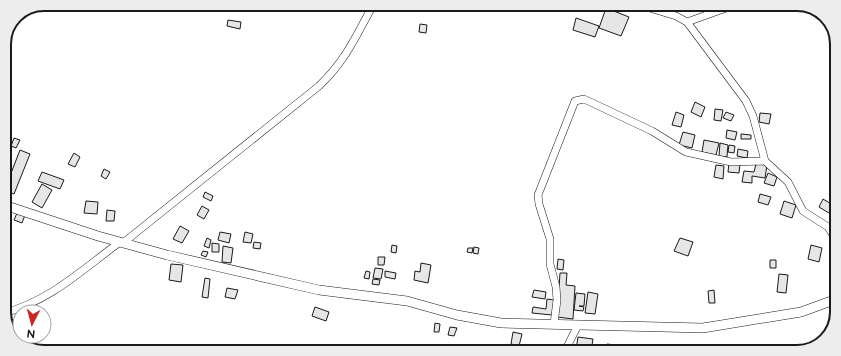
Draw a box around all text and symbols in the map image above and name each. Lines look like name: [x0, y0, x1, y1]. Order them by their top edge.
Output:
north arrow: [12, 304, 52, 344]
text: N: [26, 327, 36, 340]

